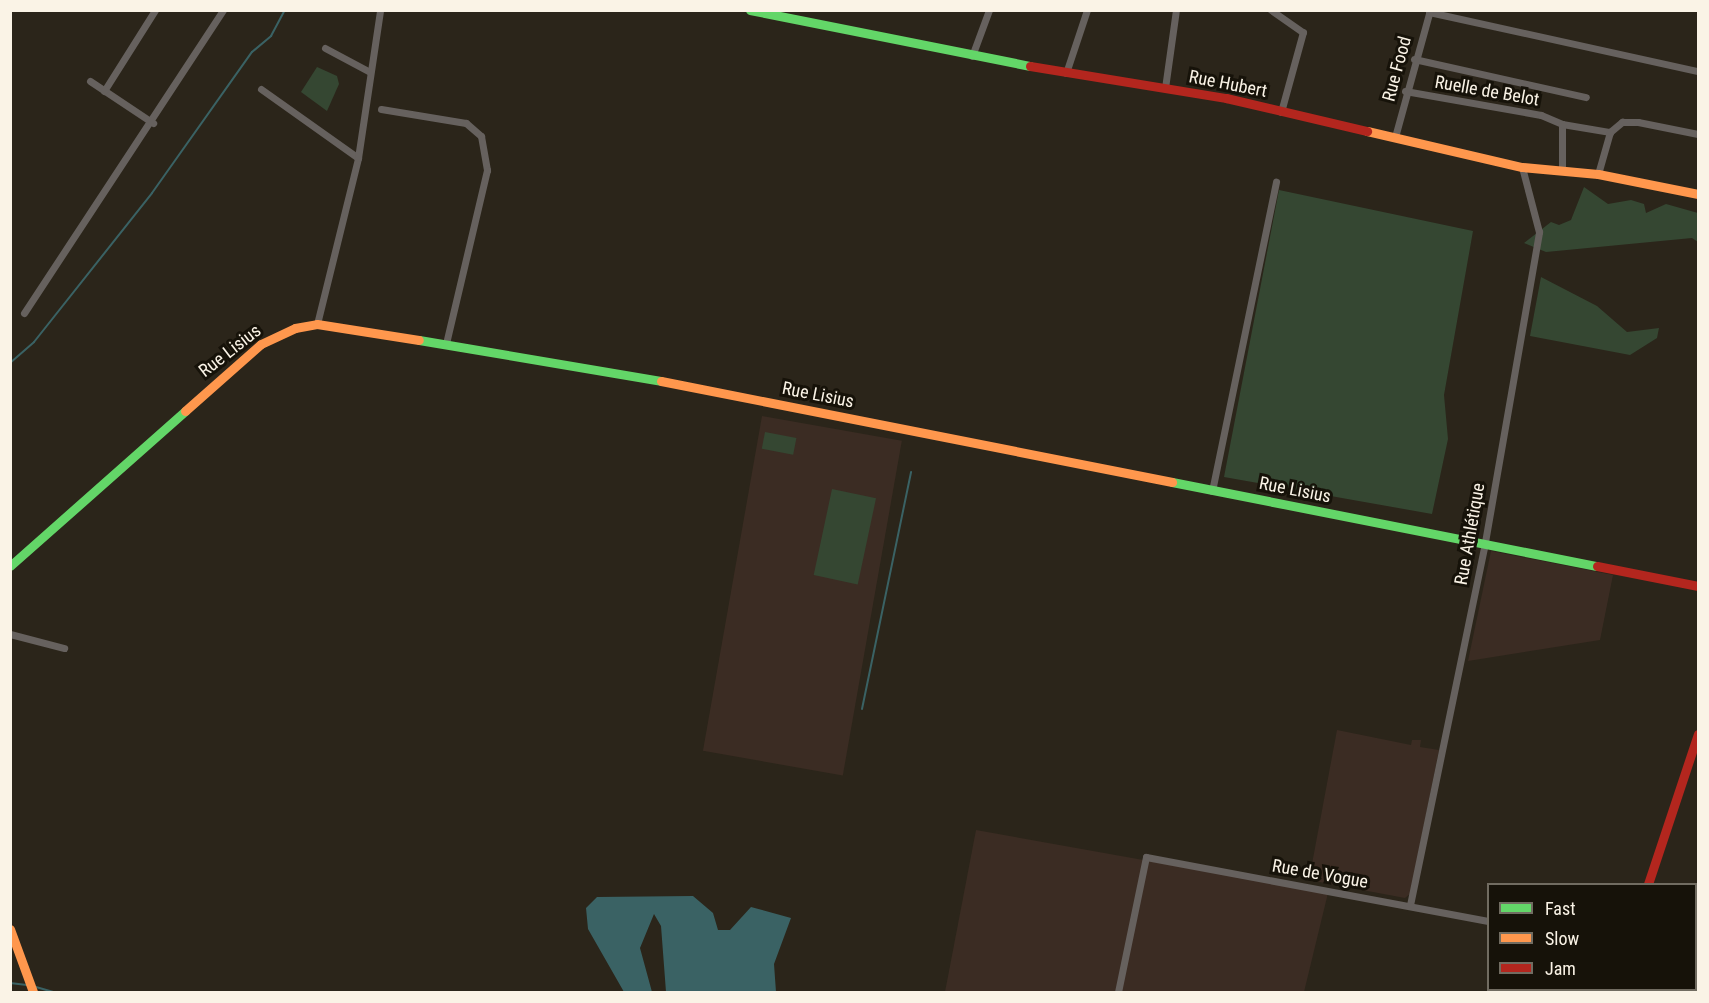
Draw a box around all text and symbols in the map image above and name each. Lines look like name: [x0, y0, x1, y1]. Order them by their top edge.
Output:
street label: Rue Food: [1378, 34, 1416, 104]
street label: Rue Hubert: [1187, 66, 1269, 102]
street label: Ruelle de Belot: [1433, 71, 1541, 111]
street label: Rue Lisius: [195, 320, 265, 382]
street label: Rue Lisius: [780, 377, 856, 413]
street label: Rue Lisius: [1257, 472, 1333, 508]
street label: Rue Athlétique: [1450, 481, 1490, 587]
street label: Rue de Vogue: [1270, 855, 1370, 893]
legend: [1487, 883, 1697, 991]
text: Fast: [1545, 898, 1576, 919]
text: Slow: [1545, 928, 1579, 949]
text: Jam: [1545, 958, 1576, 979]

